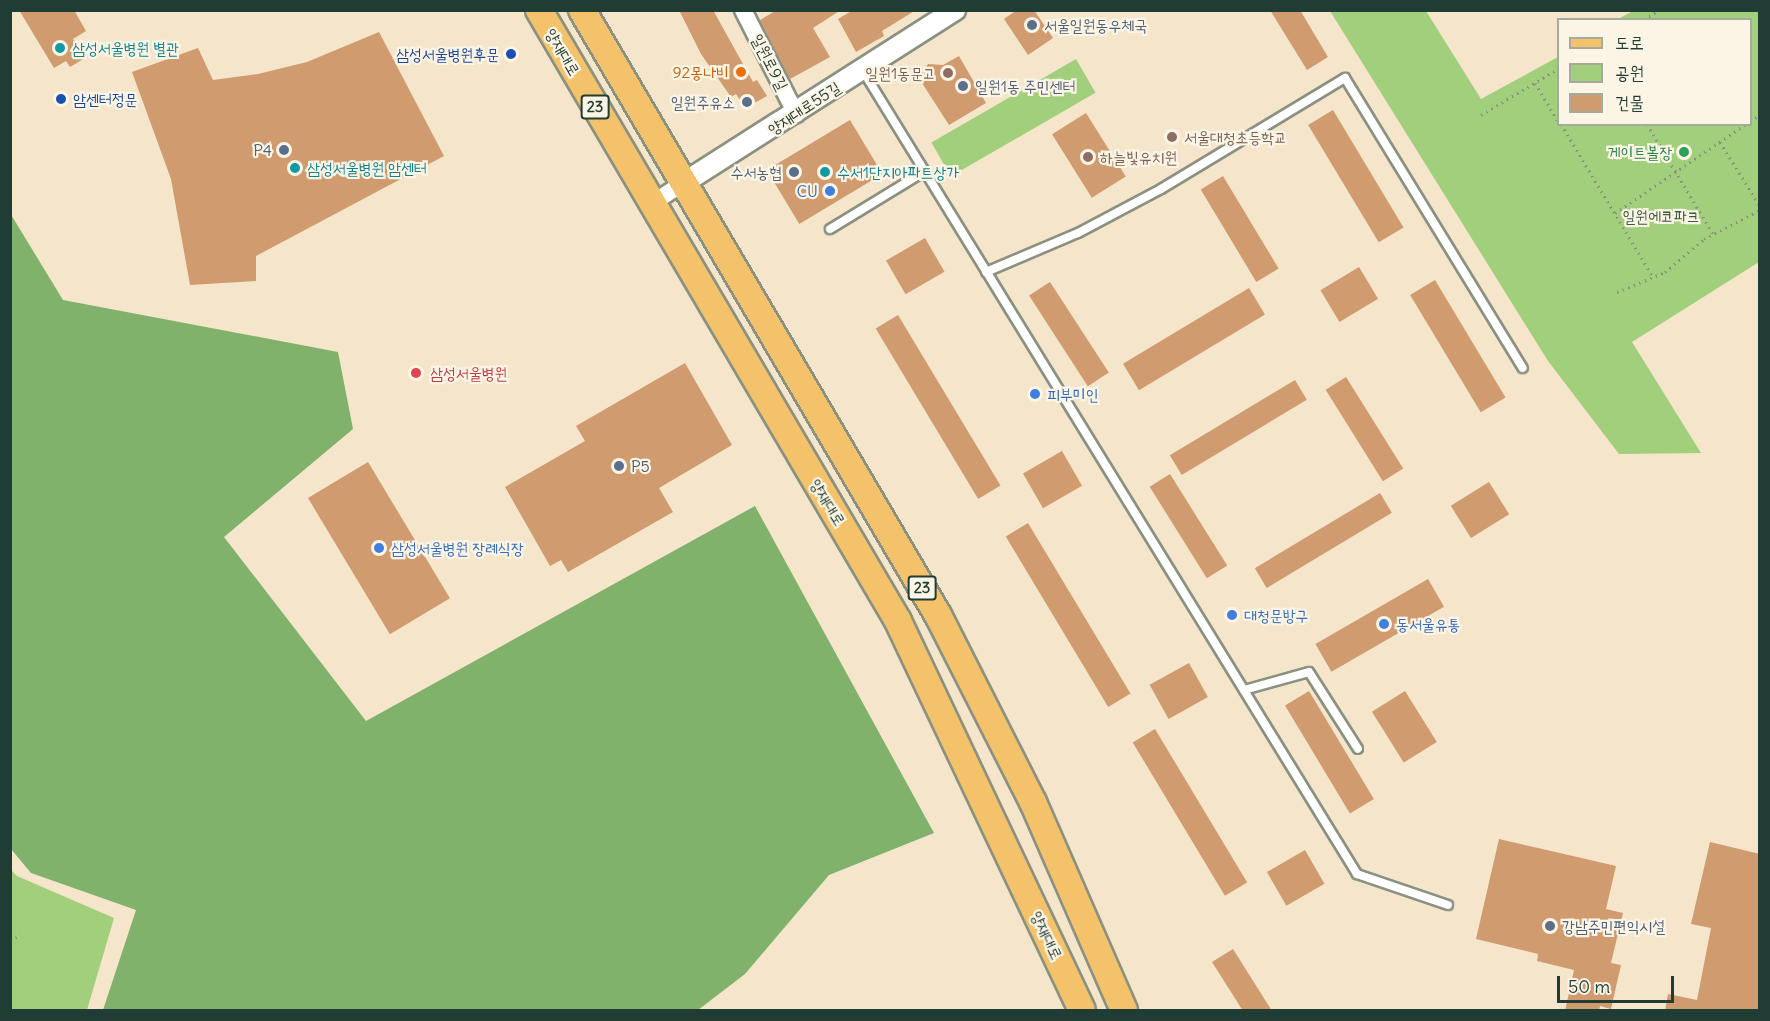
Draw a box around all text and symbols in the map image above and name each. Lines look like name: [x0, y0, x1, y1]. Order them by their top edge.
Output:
place label: 서울일원동우체국: [1044, 15, 1147, 35]
marker: 서울일원동우체국: [1025, 18, 1039, 32]
legend: [1557, 18, 1752, 126]
street label: 양재대로: [542, 25, 584, 79]
street label: 일원로9길: [748, 31, 792, 93]
text: 도로: [1615, 31, 1644, 54]
place label: 삼성서울병원 별관: [72, 38, 179, 58]
marker: 삼성서울병원 별관: [53, 41, 67, 55]
place label: 삼성서울병원후문: [396, 44, 499, 64]
marker: 삼성서울병원후문: [504, 47, 518, 61]
text: 공원: [1615, 61, 1644, 84]
place label: 92몽나비: [672, 62, 729, 82]
place label: 일원1동문고: [865, 63, 936, 83]
marker: 92몽나비: [734, 65, 748, 79]
marker: 일원1동문고: [941, 66, 955, 80]
place label: 일원1동 주민센터: [975, 76, 1075, 96]
street label: 양재대로55길: [764, 77, 844, 139]
marker: 일원1동 주민센터: [956, 79, 970, 93]
place label: 암센터정문: [73, 89, 137, 109]
text: 건물: [1615, 91, 1644, 114]
marker: 암센터정문: [54, 92, 68, 106]
place label: 일원주유소: [671, 92, 735, 112]
road number: 23: [580, 95, 610, 119]
marker: 일원주유소: [740, 95, 754, 109]
place label: 서울대청초등학교: [1184, 127, 1287, 147]
marker: 서울대청초등학교: [1165, 130, 1179, 144]
place label: P4: [253, 140, 272, 160]
place label: 게이트볼장: [1608, 142, 1672, 162]
marker: P4: [277, 143, 291, 157]
marker: 게이트볼장: [1677, 145, 1691, 159]
place label: 하늘빛유치원: [1100, 147, 1177, 167]
marker: 하늘빛유치원: [1081, 150, 1095, 164]
place label: 삼성서울병원 암센터: [307, 158, 427, 178]
marker: 삼성서울병원 암센터: [288, 161, 302, 175]
place label: 수서농협: [731, 162, 782, 182]
place label: 수서1단지아파트상가: [837, 162, 959, 182]
marker: 수서농협: [787, 165, 801, 179]
marker: 수서1단지아파트상가: [818, 165, 832, 179]
place label: CU: [797, 181, 818, 201]
marker: CU: [823, 184, 837, 198]
park label: 일원에코파크: [1622, 206, 1700, 226]
place label: 삼성서울병원: [430, 363, 507, 383]
marker: 삼성서울병원: [407, 364, 425, 382]
place label: 피부미인: [1047, 384, 1098, 404]
marker: 피부미인: [1028, 387, 1042, 401]
place label: P5: [631, 456, 650, 476]
marker: P5: [612, 459, 626, 473]
street label: 양재대로: [807, 475, 849, 529]
place label: 삼성서울병원 장례식장: [391, 538, 524, 558]
marker: 삼성서울병원 장례식장: [372, 541, 386, 555]
road number: 23: [907, 576, 937, 600]
place label: 대청문방구: [1244, 605, 1308, 625]
marker: 대청문방구: [1225, 608, 1239, 622]
place label: 동서울유통: [1396, 614, 1460, 634]
marker: 동서울유통: [1377, 617, 1391, 631]
street label: 양재대로: [1027, 908, 1067, 962]
place label: 강남주민편익시설: [1562, 916, 1665, 936]
marker: 강남주민편익시설: [1543, 919, 1557, 933]
scale bar: [1560, 964, 1677, 1002]
text: 50 m: [1568, 975, 1610, 998]

